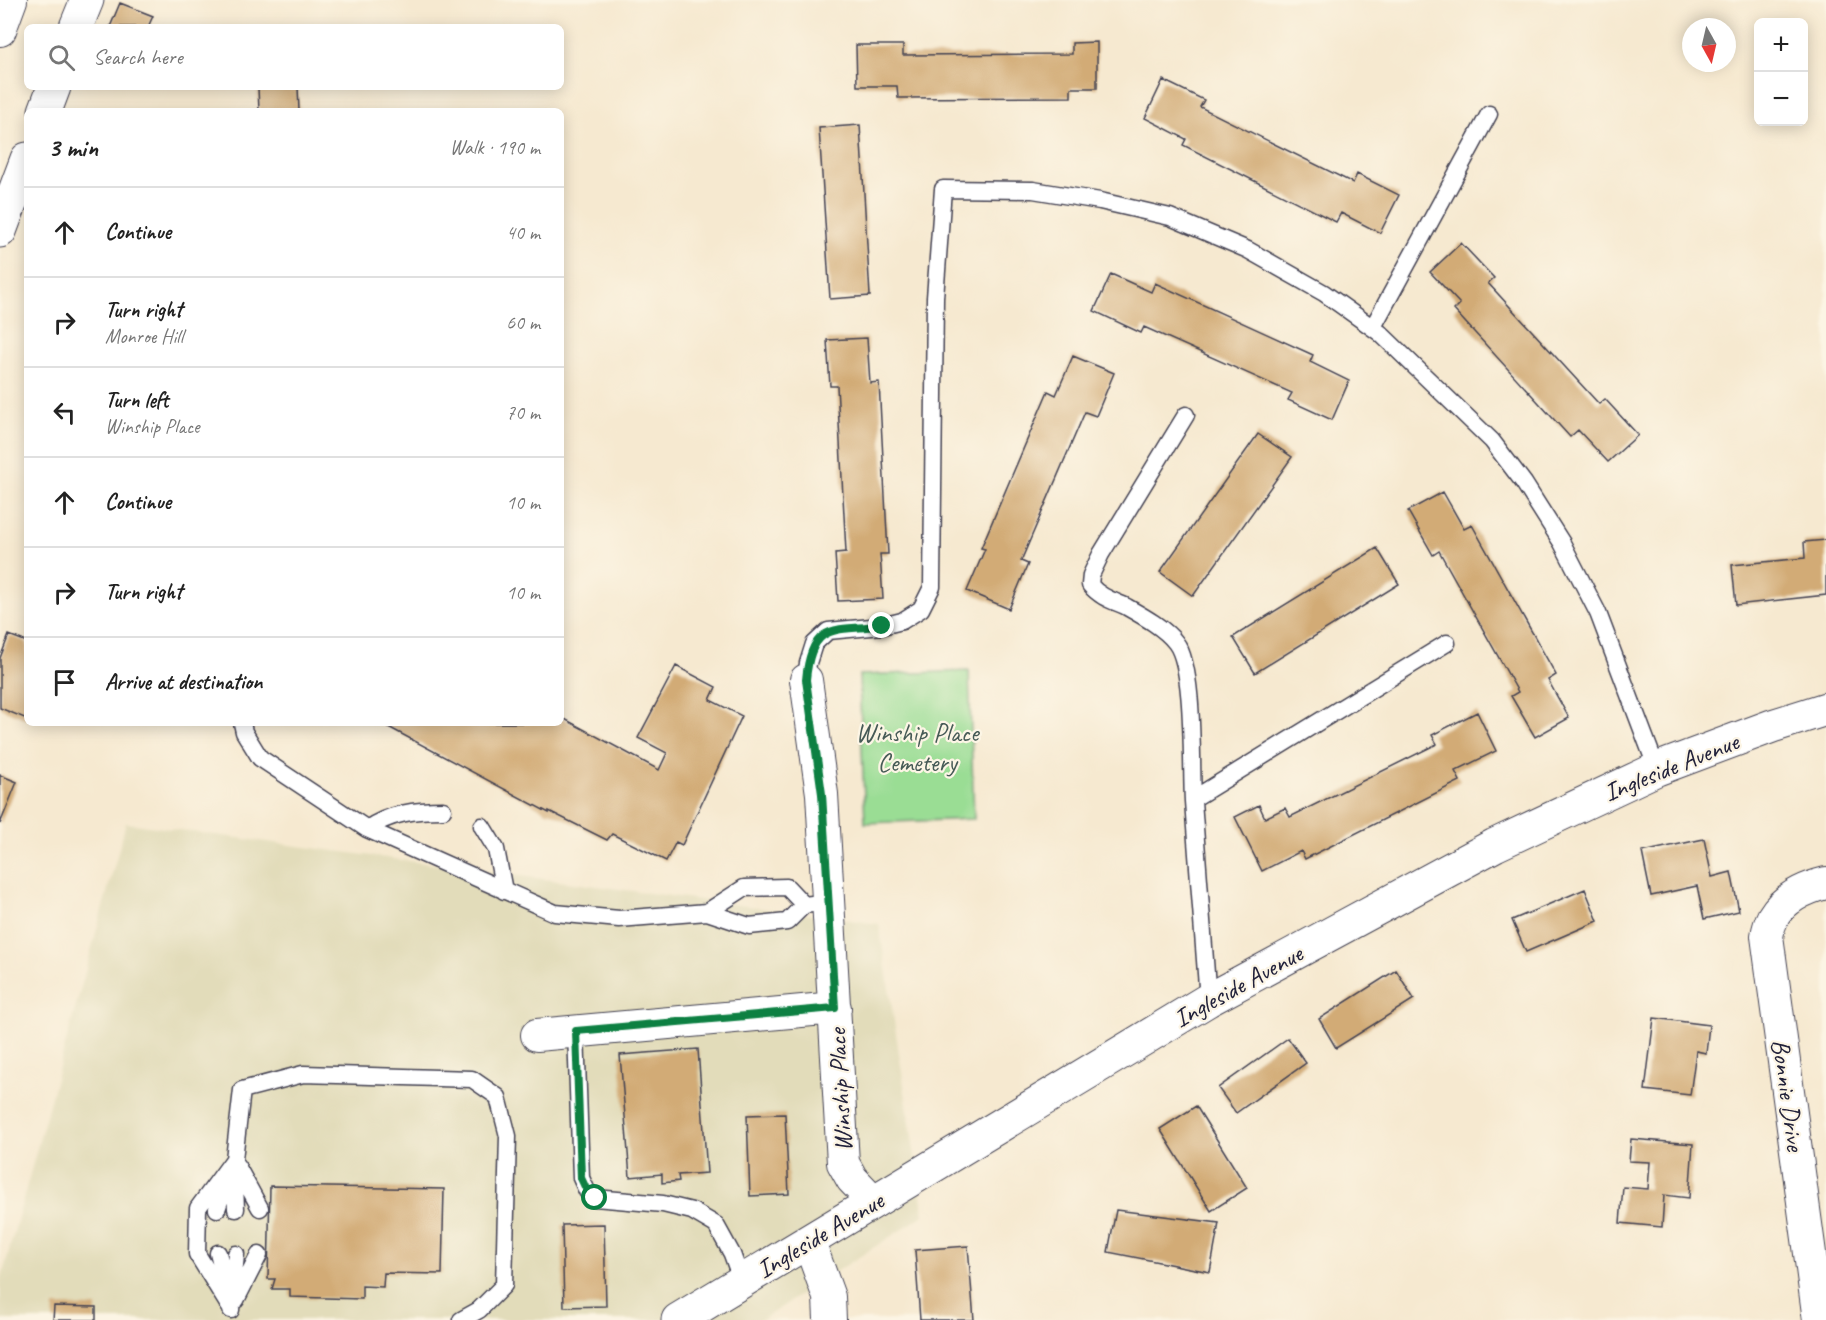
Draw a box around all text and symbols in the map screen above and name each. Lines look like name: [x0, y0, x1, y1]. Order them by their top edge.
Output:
north arrow: [1682, 18, 1736, 72]
map controls: [1754, 18, 1808, 126]
button: +: [1754, 18, 1808, 72]
search box: [24, 24, 564, 90]
icon: search: [45, 41, 78, 74]
text: Search here: [93, 43, 183, 71]
button: −: [1754, 72, 1808, 126]
text: 3 min: [48, 131, 98, 164]
text: Walk · 190 m: [450, 135, 540, 160]
icon: ahead: [48, 216, 81, 249]
text: Continue: [105, 218, 171, 246]
text: 40 m: [506, 220, 540, 245]
text: Turn right: [105, 296, 182, 324]
icon: right: [48, 306, 81, 339]
text: 60 m: [506, 310, 540, 335]
text: Monroe Hill: [105, 324, 183, 349]
text: Turn left: [105, 386, 169, 414]
icon: left: [48, 396, 81, 429]
text: 70 m: [506, 400, 540, 425]
text: Winship Place: [105, 414, 200, 439]
icon: ahead: [48, 486, 81, 519]
text: Continue: [105, 488, 171, 516]
text: 10 m: [506, 490, 540, 515]
icon: right: [48, 576, 81, 609]
text: Turn right: [105, 578, 182, 606]
text: 10 m: [506, 580, 540, 605]
route end: [868, 612, 894, 638]
icon: arrive: [48, 666, 81, 699]
text: Arrive at destination: [105, 668, 262, 696]
park label: Winship Place Cemetery: [856, 716, 981, 779]
street label: Ingleside Avenue: [1599, 724, 1745, 809]
street label: Ingleside Avenue: [1168, 936, 1310, 1035]
street label: Winship Place: [820, 1025, 860, 1152]
street label: Bonnie Drive: [1764, 1037, 1812, 1154]
street label: Ingleside Avenue: [750, 1183, 891, 1286]
route start: [581, 1184, 607, 1210]

